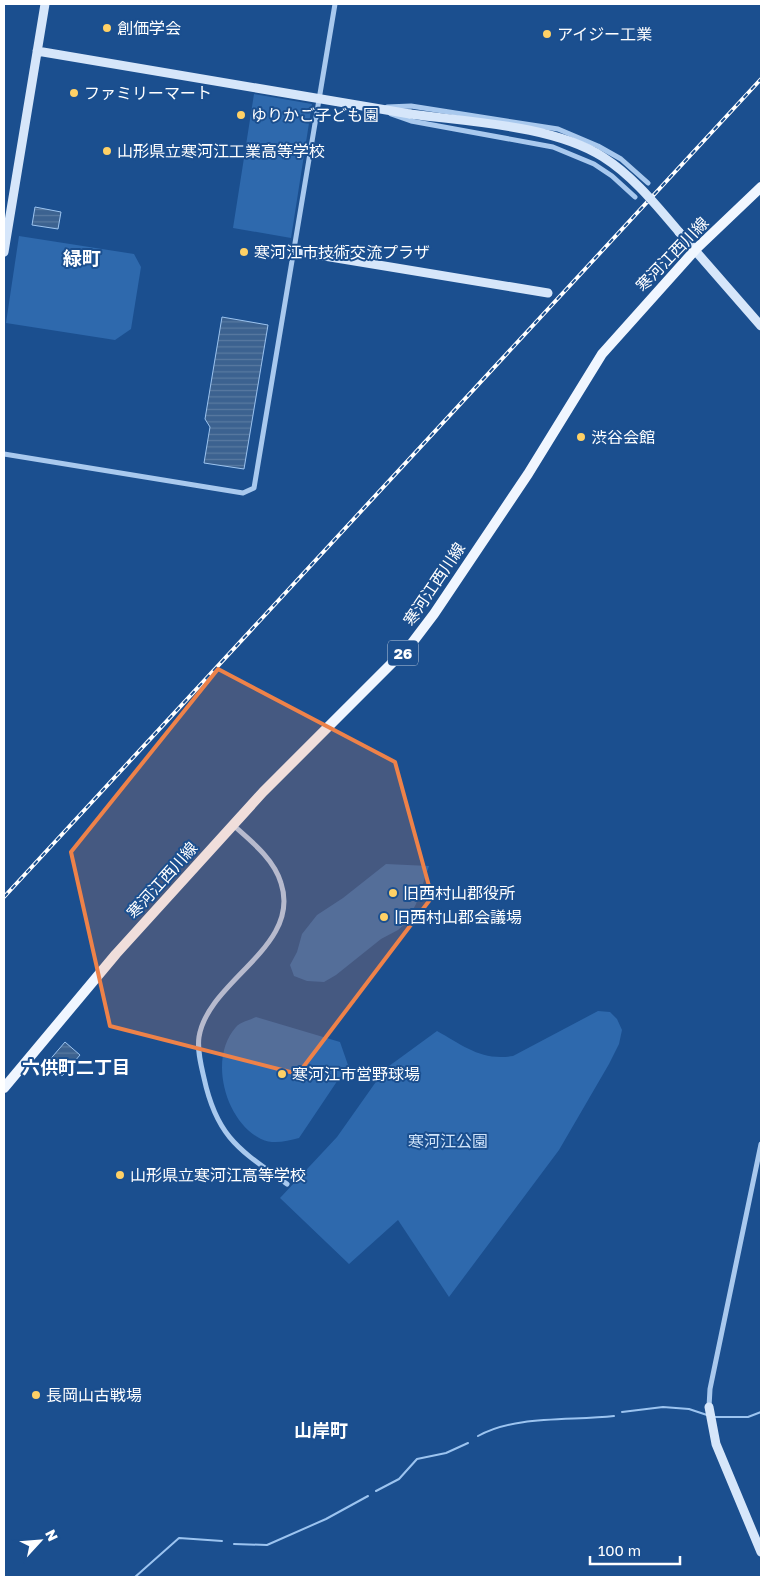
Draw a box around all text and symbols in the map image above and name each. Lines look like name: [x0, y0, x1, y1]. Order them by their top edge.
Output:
place label: 創価学会: [117, 18, 181, 38]
marker: 創価学会: [101, 22, 113, 34]
place label: アイジー工業: [557, 24, 652, 44]
marker: アイジー工業: [541, 28, 553, 40]
place label: ファミリーマート: [84, 83, 212, 103]
marker: ファミリーマート: [68, 87, 80, 99]
place label: ゆりかご子ども園: [251, 105, 379, 125]
marker: ゆりかご子ども園: [235, 109, 247, 121]
place label: 山形県立寒河江工業高等学校: [117, 141, 325, 161]
marker: 山形県立寒河江工業高等学校: [101, 145, 113, 157]
street label: 寒河江西川線: [631, 213, 713, 295]
place label: 寒河江市技術交流プラザ: [254, 242, 430, 262]
district label: 緑町: [63, 246, 101, 269]
marker: 寒河江市技術交流プラザ: [238, 246, 250, 258]
place label: 渋谷会館: [591, 427, 655, 447]
marker: 渋谷会館: [575, 431, 587, 443]
street label: 寒河江西川線: [399, 539, 469, 629]
road number: 26: [388, 640, 418, 666]
street label: 寒河江西川線: [122, 838, 202, 922]
place label: 旧西村山郡役所: [403, 883, 515, 903]
marker: 旧西村山郡役所: [387, 887, 399, 899]
place label: 旧西村山郡会議場: [394, 907, 522, 927]
marker: 旧西村山郡会議場: [378, 911, 390, 923]
district label: 六供町二丁目: [22, 1056, 130, 1078]
place label: 寒河江市営野球場: [292, 1064, 420, 1084]
marker: 寒河江市営野球場: [276, 1068, 288, 1080]
park label: 寒河江公園: [408, 1131, 488, 1151]
place label: 山形県立寒河江高等学校: [130, 1165, 306, 1185]
marker: 山形県立寒河江高等学校: [114, 1169, 126, 1181]
place label: 長岡山古戦場: [46, 1385, 142, 1405]
marker: 長岡山古戦場: [30, 1389, 42, 1401]
district label: 山岸町: [294, 1419, 348, 1441]
north arrow: [15, 1516, 65, 1566]
text: N: [42, 1527, 62, 1544]
scale bar: [590, 1534, 680, 1566]
text: 100 m: [598, 1541, 641, 1559]

